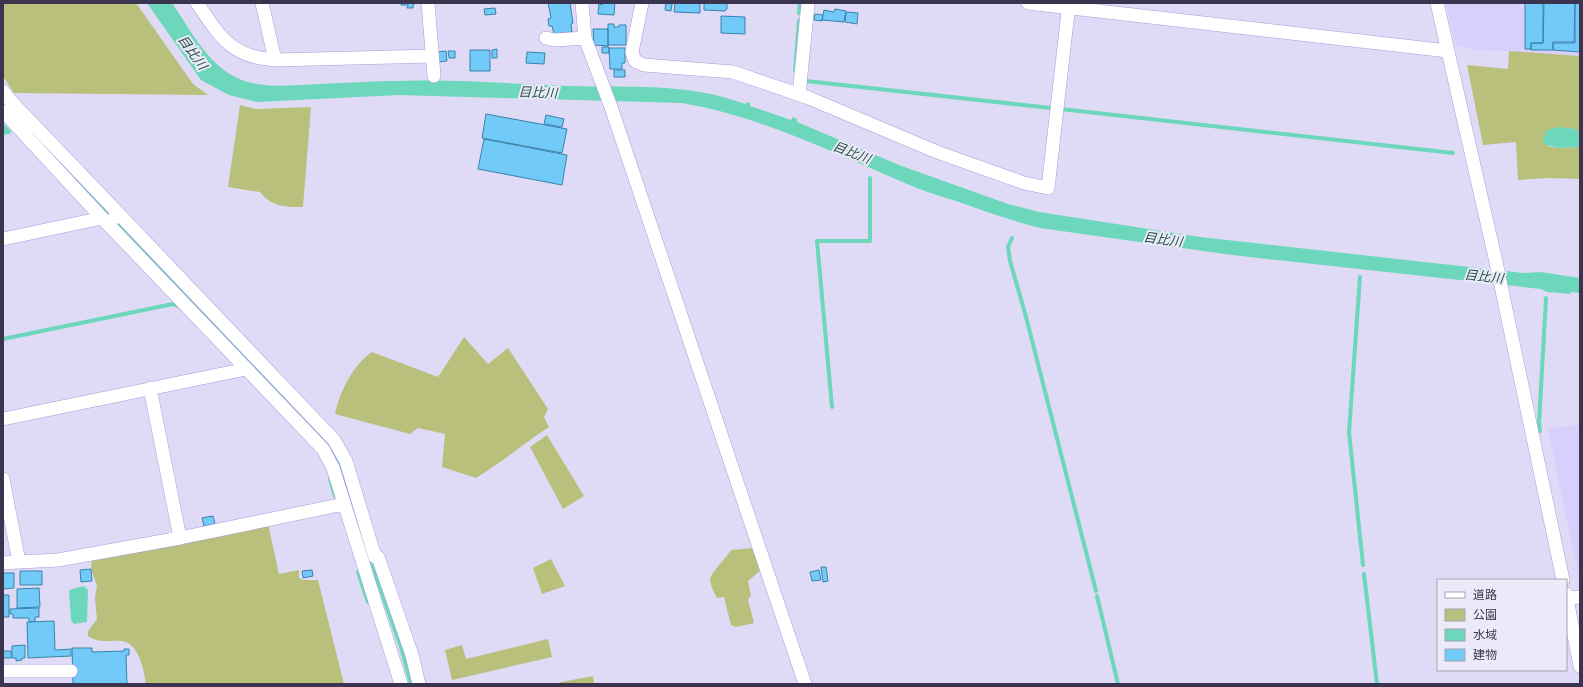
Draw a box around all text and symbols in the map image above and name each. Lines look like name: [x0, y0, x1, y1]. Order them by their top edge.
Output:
water label: 目比川: [175, 32, 212, 74]
water label: 目比川: [518, 83, 560, 101]
water label: 目比川: [831, 138, 875, 167]
water label: 目比川: [1143, 228, 1185, 250]
water label: 目比川: [1464, 266, 1506, 286]
legend: [1437, 579, 1567, 671]
text: 道路: [1473, 587, 1497, 602]
text: 公園: [1473, 607, 1497, 622]
text: 水域: [1473, 627, 1497, 642]
text: 建物: [1473, 647, 1497, 662]

